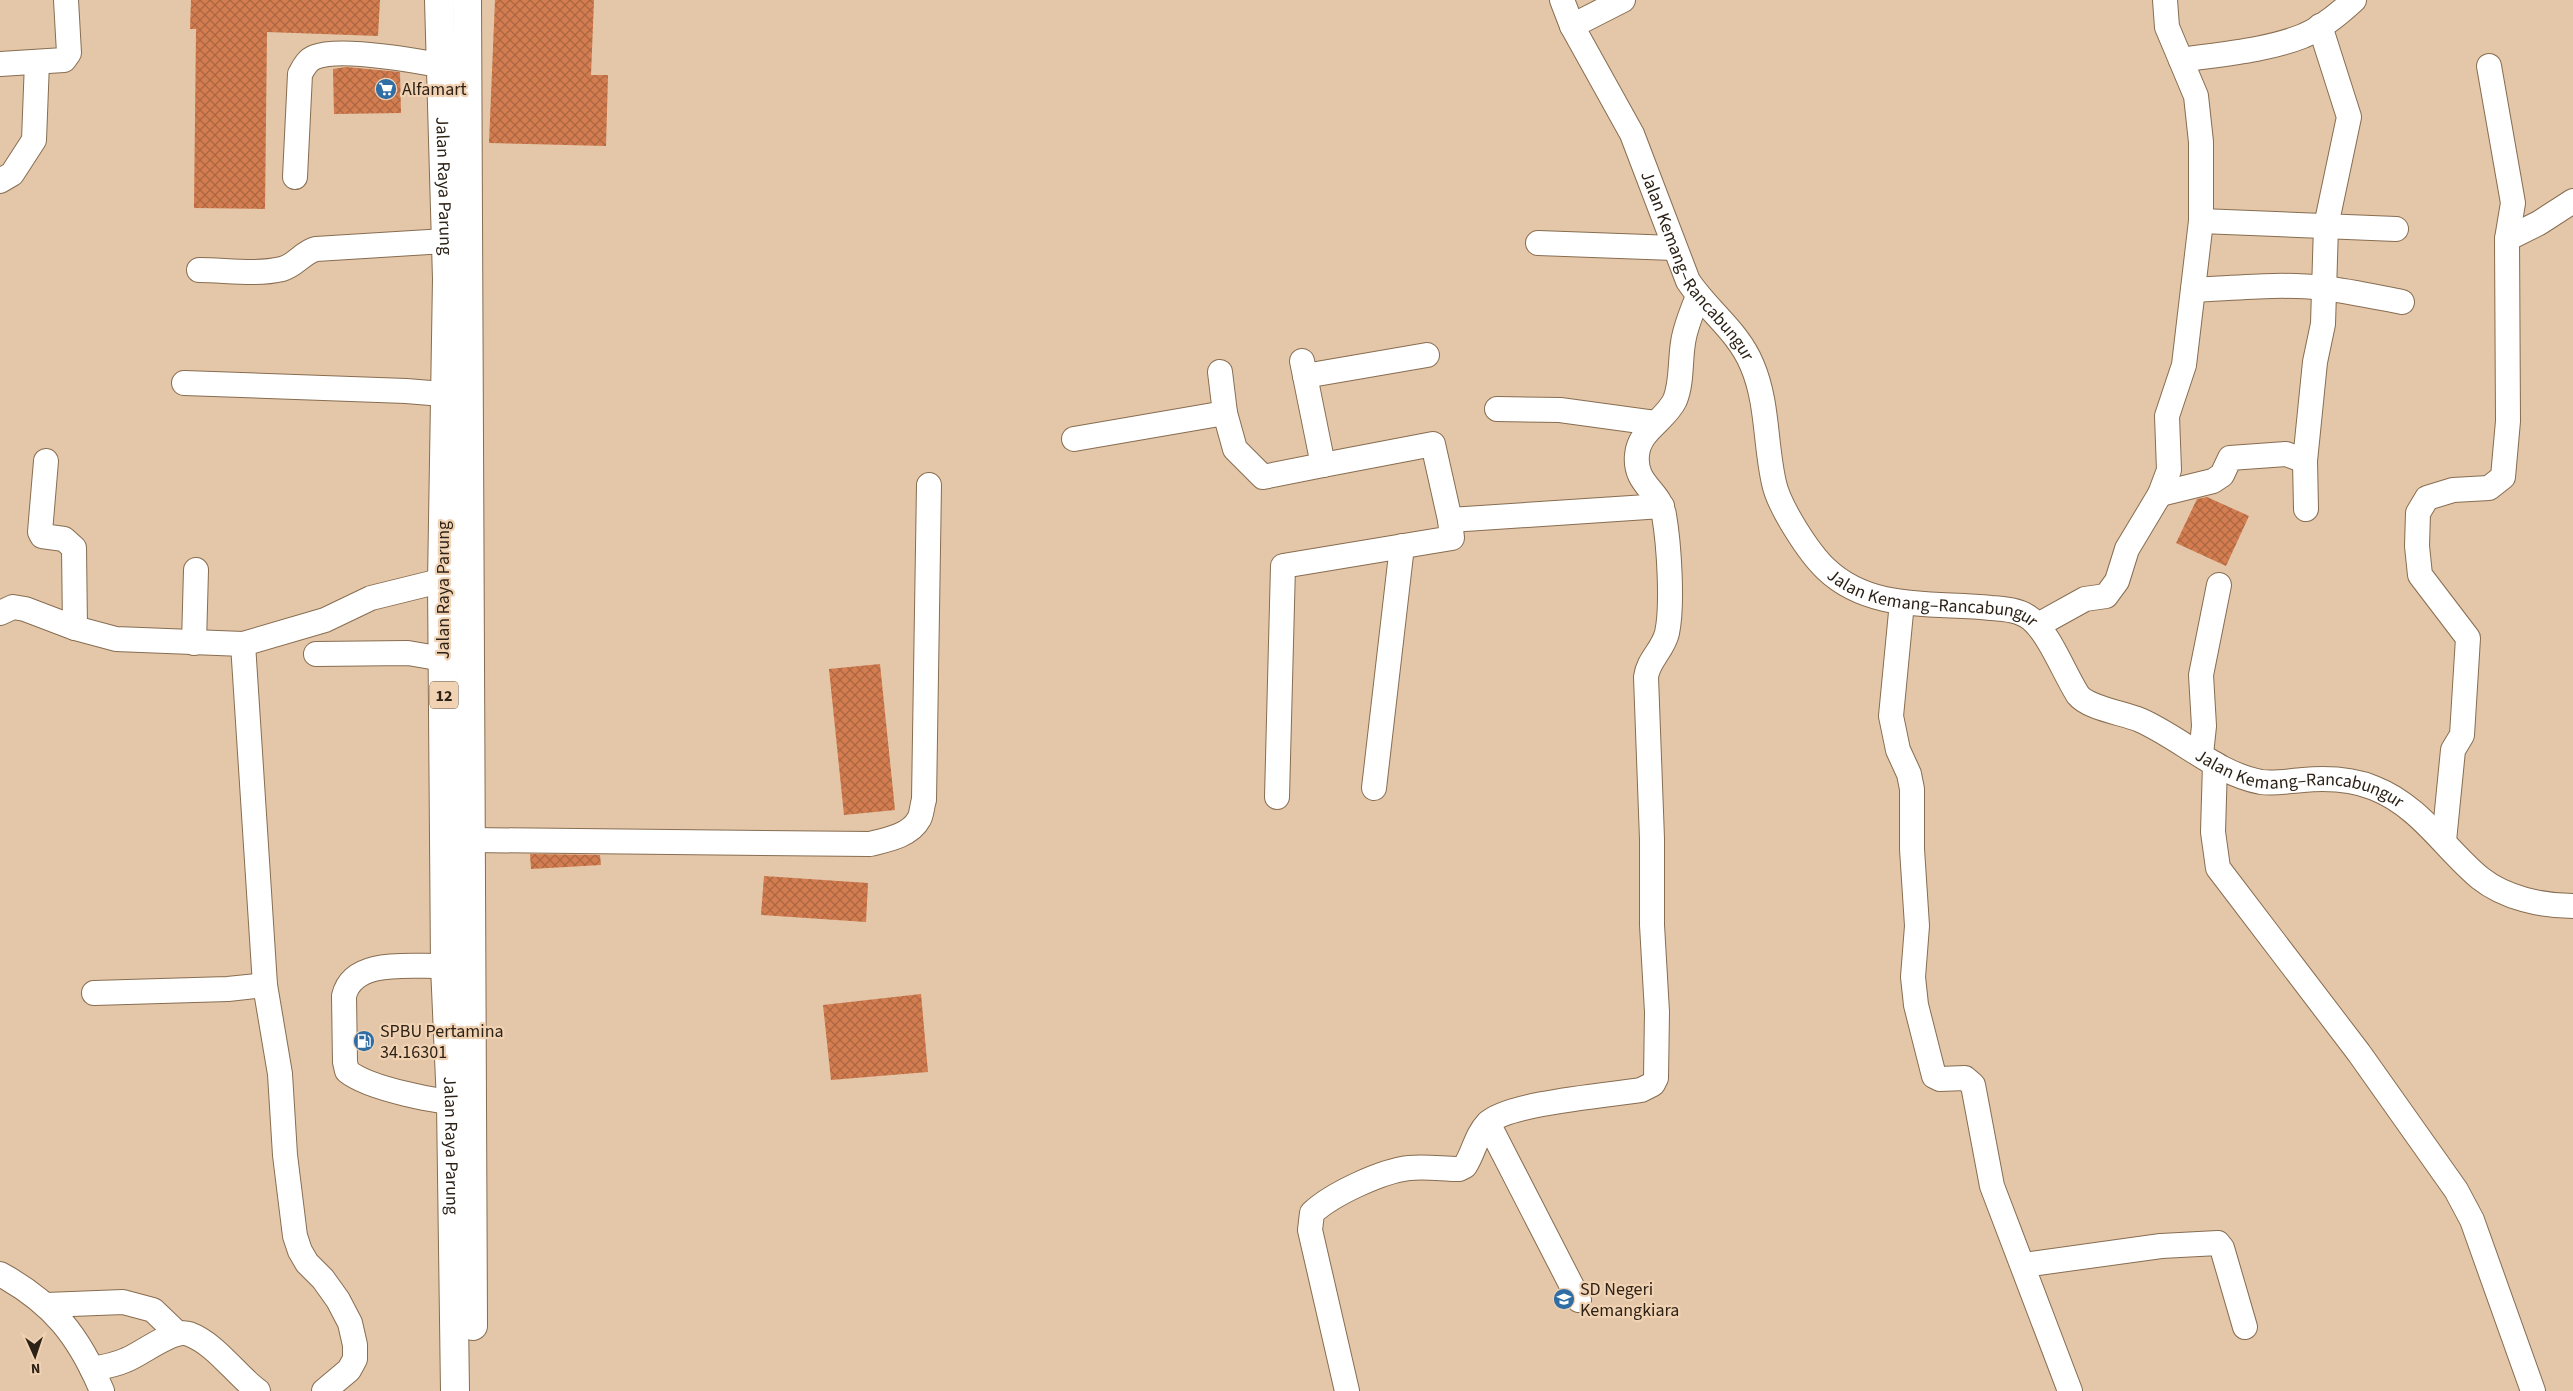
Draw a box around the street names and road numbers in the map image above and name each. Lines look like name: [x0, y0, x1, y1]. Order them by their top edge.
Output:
street label: Jalan Raya Parung: [429, 116, 458, 255]
street label: Jalan Kemang–Rancabungur: [1634, 167, 1760, 366]
street label: Jalan Raya Parung: [431, 521, 456, 659]
street label: Jalan Kemang–Rancabungur: [1822, 563, 2044, 633]
road number: 12: [430, 682, 458, 708]
street label: Jalan Kemang–Rancabungur: [2190, 743, 2409, 815]
street label: Jalan Raya Parung: [437, 1076, 465, 1215]

